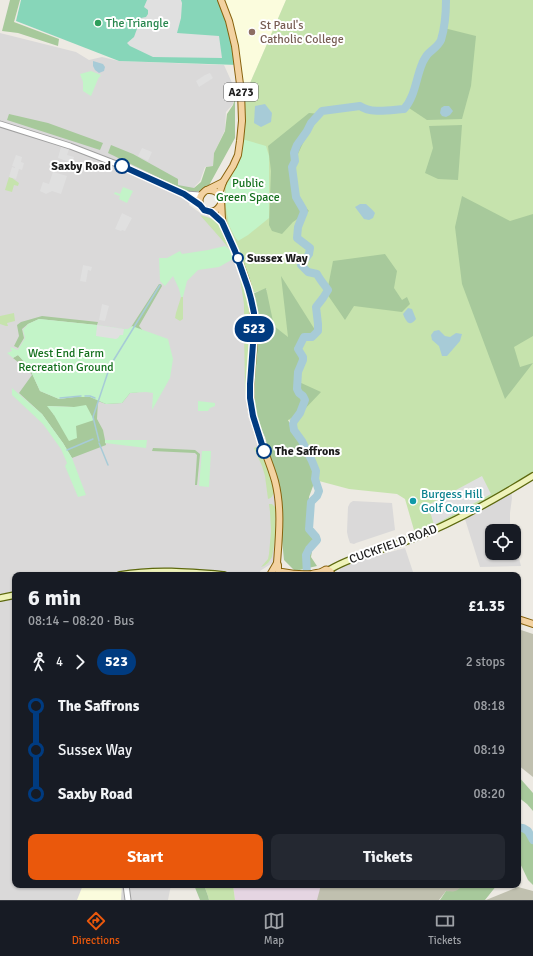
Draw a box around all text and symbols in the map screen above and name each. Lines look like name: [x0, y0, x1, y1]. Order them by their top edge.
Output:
place label: The Triangle: [106, 16, 169, 31]
marker: The Triangle: [93, 18, 103, 28]
place label: St Paul's Catholic College: [260, 18, 344, 47]
marker: St Paul's Catholic College: [247, 27, 257, 37]
road number: A273: [224, 83, 258, 101]
marker: Saxby Road: [114, 158, 130, 174]
place label: Saxby Road: [51, 159, 112, 174]
park label: Public Green Space: [216, 176, 280, 205]
place label: Sussex Way: [247, 251, 308, 266]
marker: Sussex Way: [232, 252, 244, 264]
line badge: 523: [231, 316, 277, 342]
text: 523: [243, 320, 265, 337]
park label: West End Farm Recreation Ground: [18, 346, 114, 375]
marker: The Saffrons: [256, 443, 272, 459]
place label: The Saffrons: [275, 444, 341, 459]
place label: Burgess Hill Golf Course: [421, 487, 483, 516]
marker: Burgess Hill Golf Course: [408, 496, 418, 506]
street label: CUCKFIELD ROAD: [347, 522, 439, 567]
map controls: [485, 524, 521, 560]
button: locate: [485, 524, 521, 560]
text: 6 min: [28, 584, 81, 611]
text: £1.35: [468, 597, 505, 615]
text: 08:14 – 08:20 · Bus: [28, 613, 134, 629]
icon: walk: [28, 651, 50, 673]
icon: forward: [69, 651, 91, 673]
text: 523: [105, 653, 128, 670]
text: 4: [56, 654, 63, 670]
text: 2 stops: [466, 654, 505, 670]
text: The Saffrons: [58, 697, 139, 715]
text: 08:18: [473, 698, 505, 714]
text: Sussex Way: [58, 741, 132, 759]
text: 08:19: [473, 742, 505, 758]
text: Saxby Road: [58, 785, 133, 803]
text: 08:20: [473, 786, 505, 802]
button: Start: [28, 834, 263, 880]
button: Tickets: [271, 834, 505, 880]
tab: Directions: [72, 910, 120, 947]
tab: Map: [263, 910, 285, 947]
tab: Tickets: [428, 910, 461, 947]

